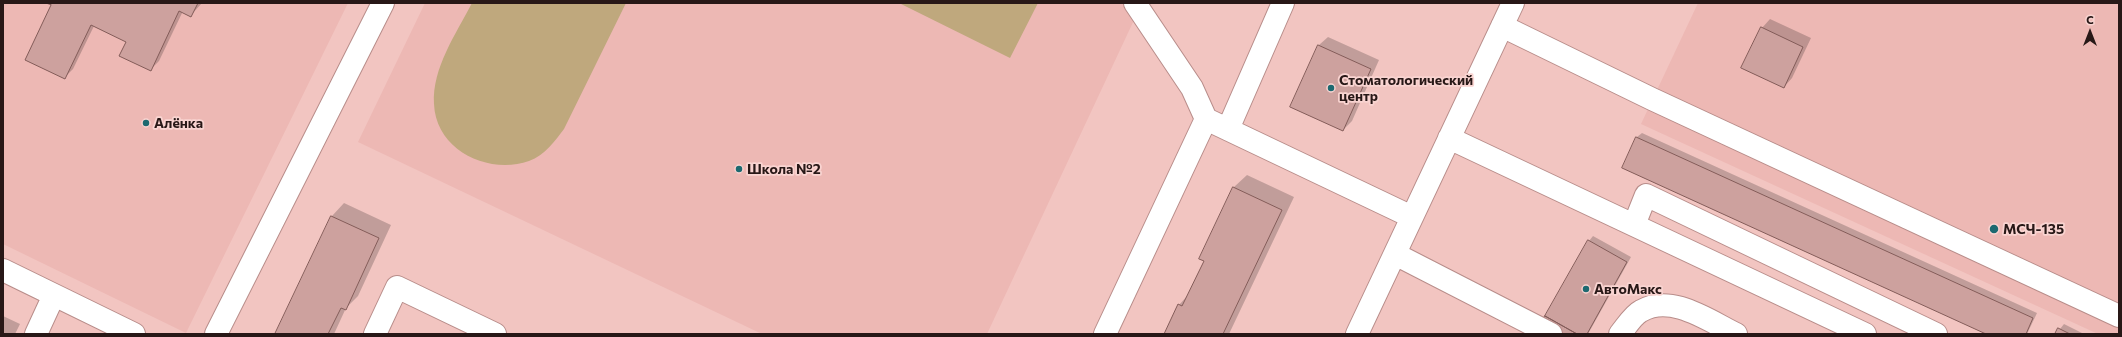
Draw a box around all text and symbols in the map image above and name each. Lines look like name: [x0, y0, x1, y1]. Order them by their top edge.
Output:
north arrow: [2070, 12, 2110, 52]
text: С: [2086, 13, 2094, 26]
place label: Стоматологический центр: [1339, 72, 1473, 104]
marker: Стоматологический центр: [1326, 83, 1336, 93]
place label: Алёнка: [154, 115, 203, 131]
marker: Алёнка: [141, 118, 151, 128]
place label: Школа №2: [747, 161, 821, 177]
marker: Школа №2: [734, 164, 744, 174]
place label: МСЧ-135: [2003, 221, 2064, 237]
marker: МСЧ-135: [1988, 223, 2000, 235]
place label: АвтоМакс: [1594, 281, 1662, 297]
marker: АвтоМакс: [1581, 284, 1591, 294]

